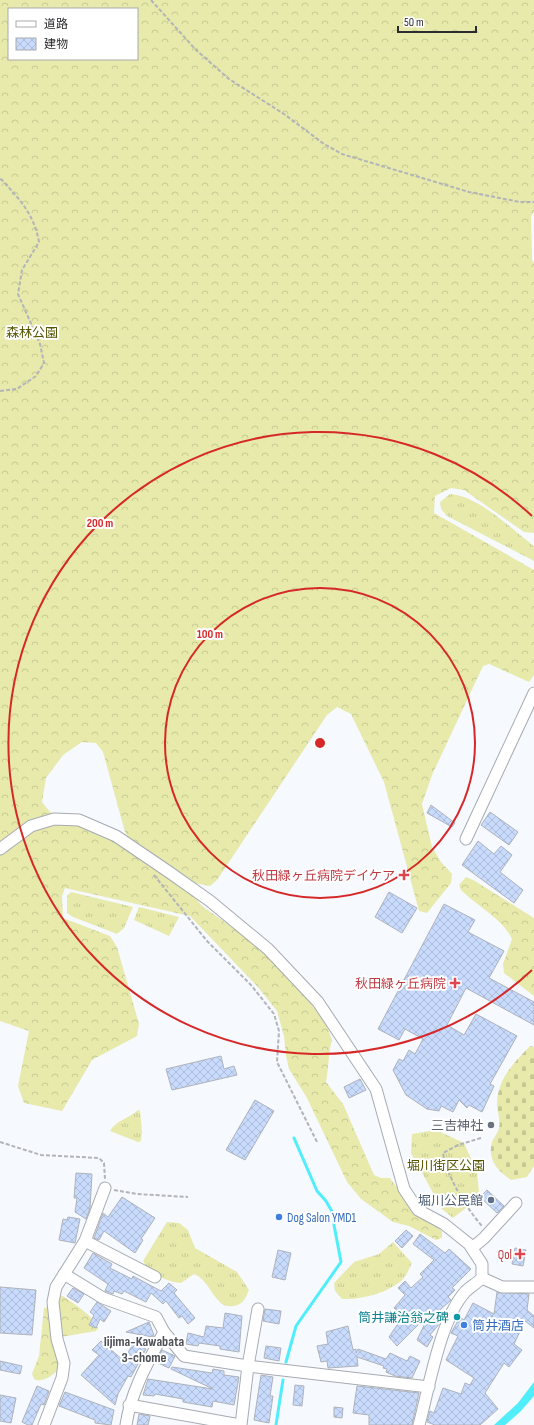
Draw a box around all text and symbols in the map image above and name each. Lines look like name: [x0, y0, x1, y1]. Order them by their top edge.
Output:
legend: [8, 8, 138, 60]
scale bar: [398, 8, 476, 34]
text: 50 m: [404, 15, 424, 30]
text: 道路: [44, 17, 68, 32]
text: 建物: [44, 37, 68, 52]
park label: 森林公園: [6, 325, 58, 341]
text: 200 m: [87, 516, 113, 531]
text: 100 m: [197, 627, 223, 642]
centre of rings: [313, 736, 327, 750]
place label: 秋田緑ヶ丘病院デイケア: [252, 868, 395, 884]
marker: 秋田緑ヶ丘病院デイケア: [398, 869, 410, 881]
place label: 秋田緑ヶ丘病院: [355, 976, 446, 992]
marker: 秋田緑ヶ丘病院: [449, 977, 461, 989]
place label: 三吉神社: [431, 1118, 483, 1134]
marker: 三吉神社: [486, 1120, 496, 1130]
park label: 堀川街区公園: [407, 1158, 485, 1174]
place label: 堀川公民館: [418, 1193, 483, 1209]
marker: 堀川公民館: [486, 1195, 496, 1205]
place label: Dog Salon YMD1: [287, 1210, 357, 1226]
marker: Dog Salon YMD1: [274, 1212, 284, 1222]
place label: Qol: [498, 1247, 512, 1263]
marker: Qol: [515, 1249, 525, 1259]
place label: 筒井謙治翁之碑: [358, 1310, 449, 1326]
marker: 筒井謙治翁之碑: [452, 1312, 462, 1322]
place label: 筒井酒店: [472, 1318, 524, 1334]
marker: 筒井酒店: [459, 1320, 469, 1330]
district label: Iijima-Kawabata 3-chome: [104, 1333, 185, 1366]

